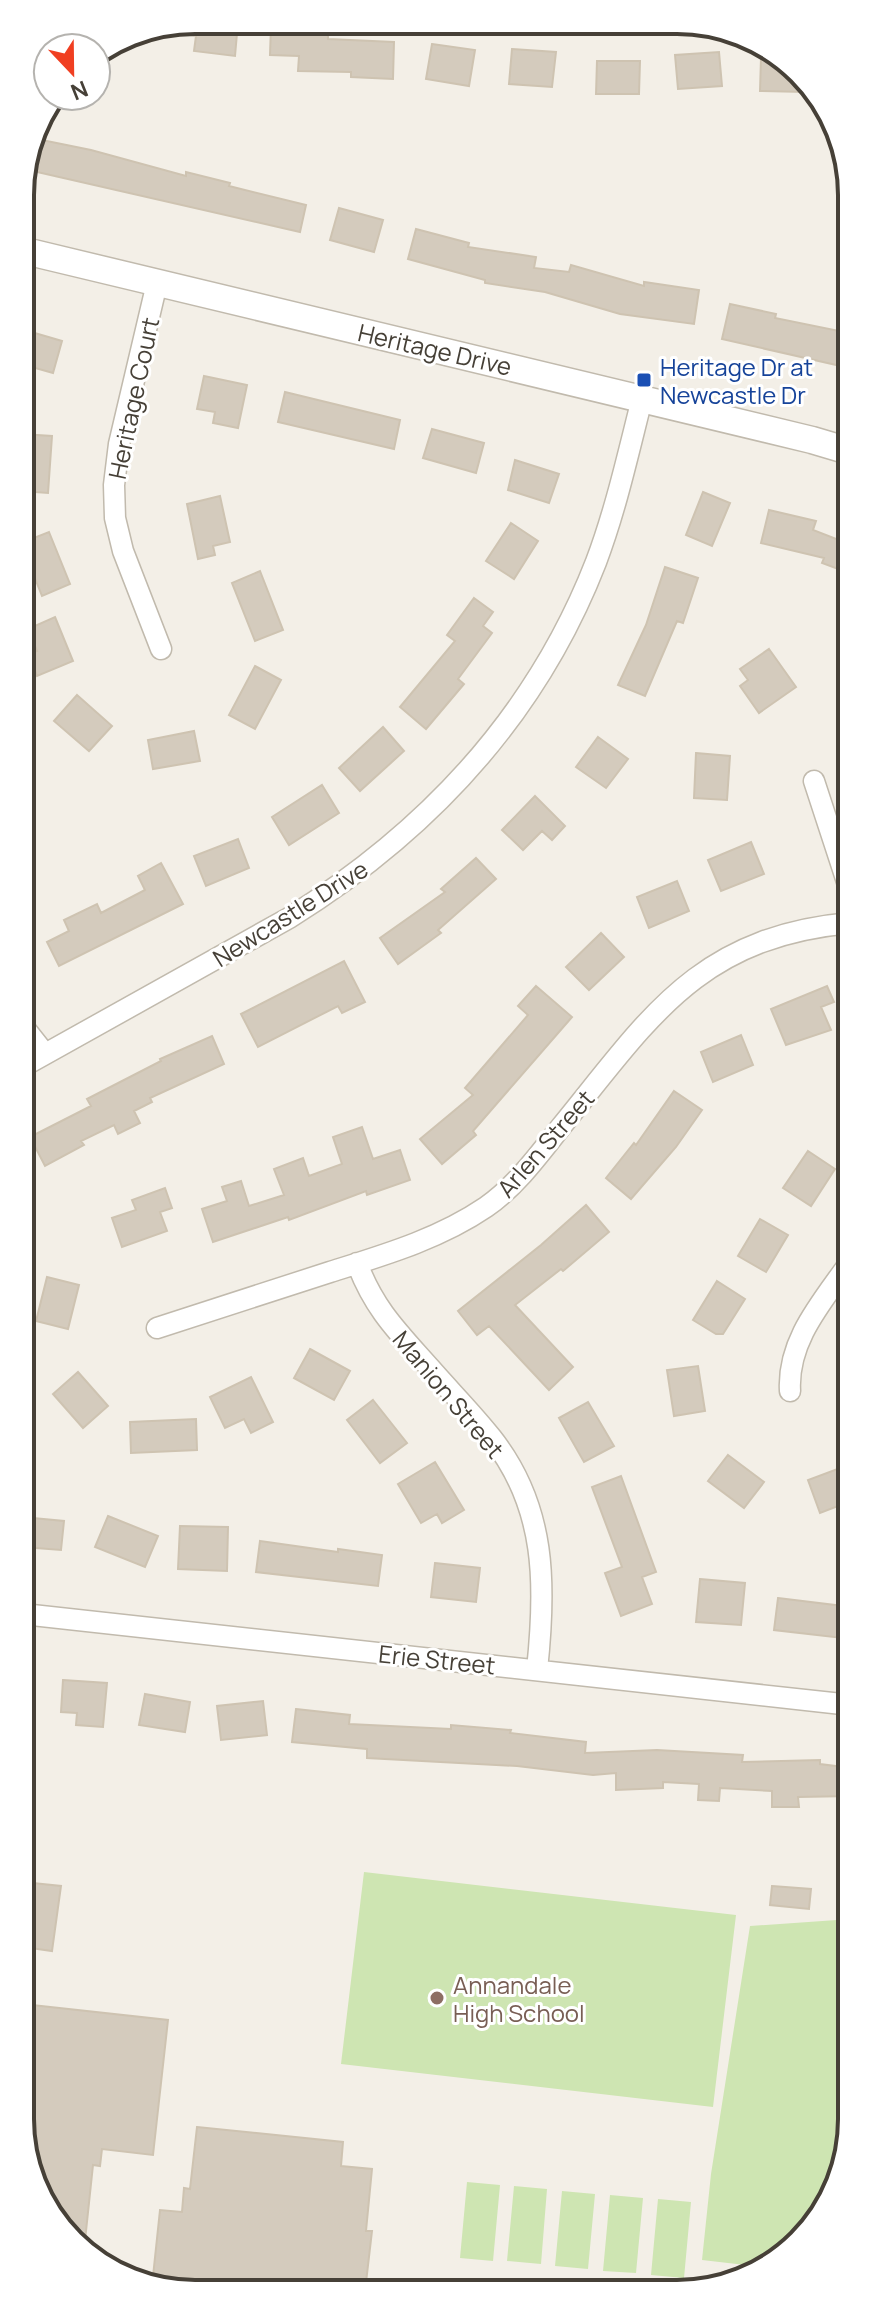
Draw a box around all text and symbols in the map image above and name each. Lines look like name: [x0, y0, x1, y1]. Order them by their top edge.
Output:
north arrow: [32, 32, 112, 112]
text: N: [67, 74, 92, 107]
street label: Heritage Court: [100, 314, 166, 482]
street label: Heritage Drive: [355, 315, 515, 383]
place label: Heritage Dr at Newcastle Dr: [660, 350, 813, 411]
marker: Heritage Dr at Newcastle Dr: [635, 371, 653, 389]
street label: Newcastle Drive: [206, 852, 374, 974]
street label: Arlen Street: [489, 1082, 601, 1204]
street label: Manion Street: [386, 1323, 512, 1465]
street label: Erie Street: [377, 1636, 497, 1682]
place label: Annandale High School: [453, 1968, 585, 2029]
marker: Annandale High School: [428, 1989, 446, 2007]

